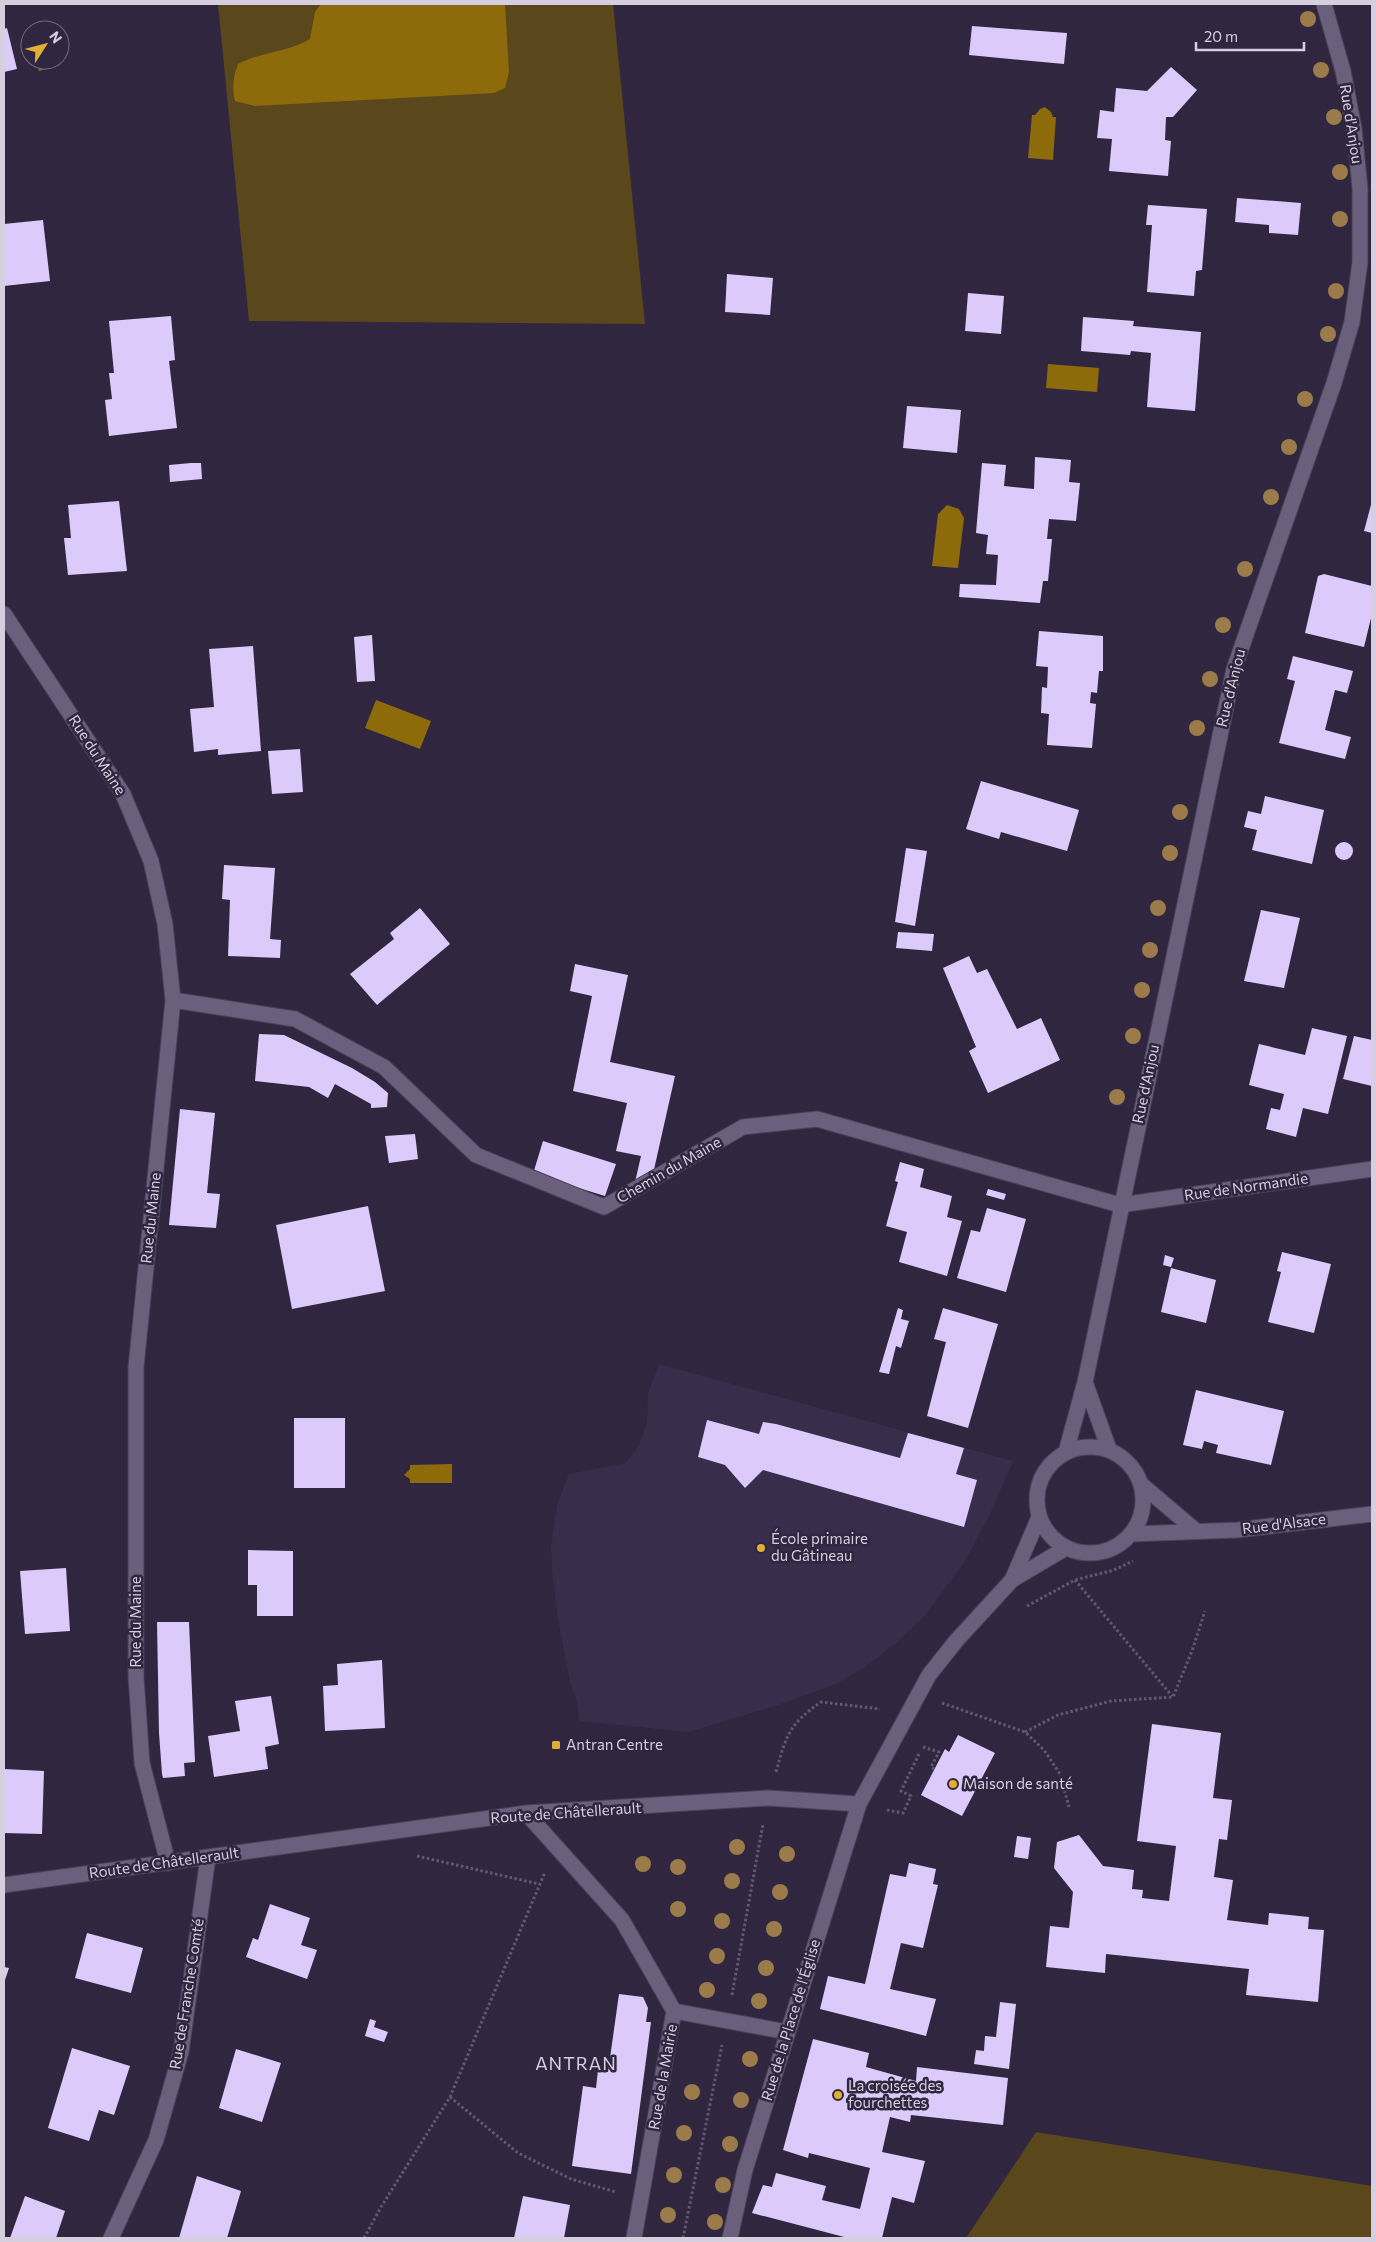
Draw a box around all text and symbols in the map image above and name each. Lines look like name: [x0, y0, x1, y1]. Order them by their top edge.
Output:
north arrow: [20, 20, 70, 70]
scale bar: [1196, 20, 1304, 52]
text: 20 m: [1204, 27, 1238, 45]
text: N: [46, 28, 66, 46]
street label: Rue d'Anjou: [1337, 83, 1367, 165]
street label: Rue d'Anjou: [1212, 647, 1248, 729]
street label: Rue du Maine: [65, 711, 130, 798]
street label: Rue d'Anjou: [1128, 1043, 1162, 1125]
street label: Chemin du Maine: [613, 1132, 724, 1206]
street label: Rue de Normandie: [1183, 1168, 1309, 1204]
street label: Rue du Maine: [136, 1171, 164, 1264]
street label: Rue d'Alsace: [1241, 1509, 1327, 1537]
place label: École primaire du Gâtineau: [771, 1528, 868, 1564]
marker: École primaire du Gâtineau: [755, 1542, 767, 1554]
street label: Rue du Maine: [126, 1576, 144, 1668]
place label: Antran Centre: [566, 1735, 663, 1753]
marker: Antran Centre: [550, 1739, 562, 1751]
place label: Maison de santé: [963, 1774, 1073, 1792]
marker: Maison de santé: [947, 1778, 959, 1790]
street label: Route de Châtellerault: [490, 1798, 642, 1826]
street label: Route de Châtellerault: [88, 1843, 240, 1881]
street label: Rue de Franche Comté: [165, 1917, 207, 2070]
street label: Rue de la Place de l'Église: [756, 1936, 823, 2103]
street label: Rue de la Mairie: [644, 2023, 680, 2131]
district label: ANTRAN: [535, 2052, 617, 2074]
place label: La croisée des fourchettes: [848, 2076, 942, 2111]
marker: La croisée des fourchettes: [832, 2089, 844, 2101]

